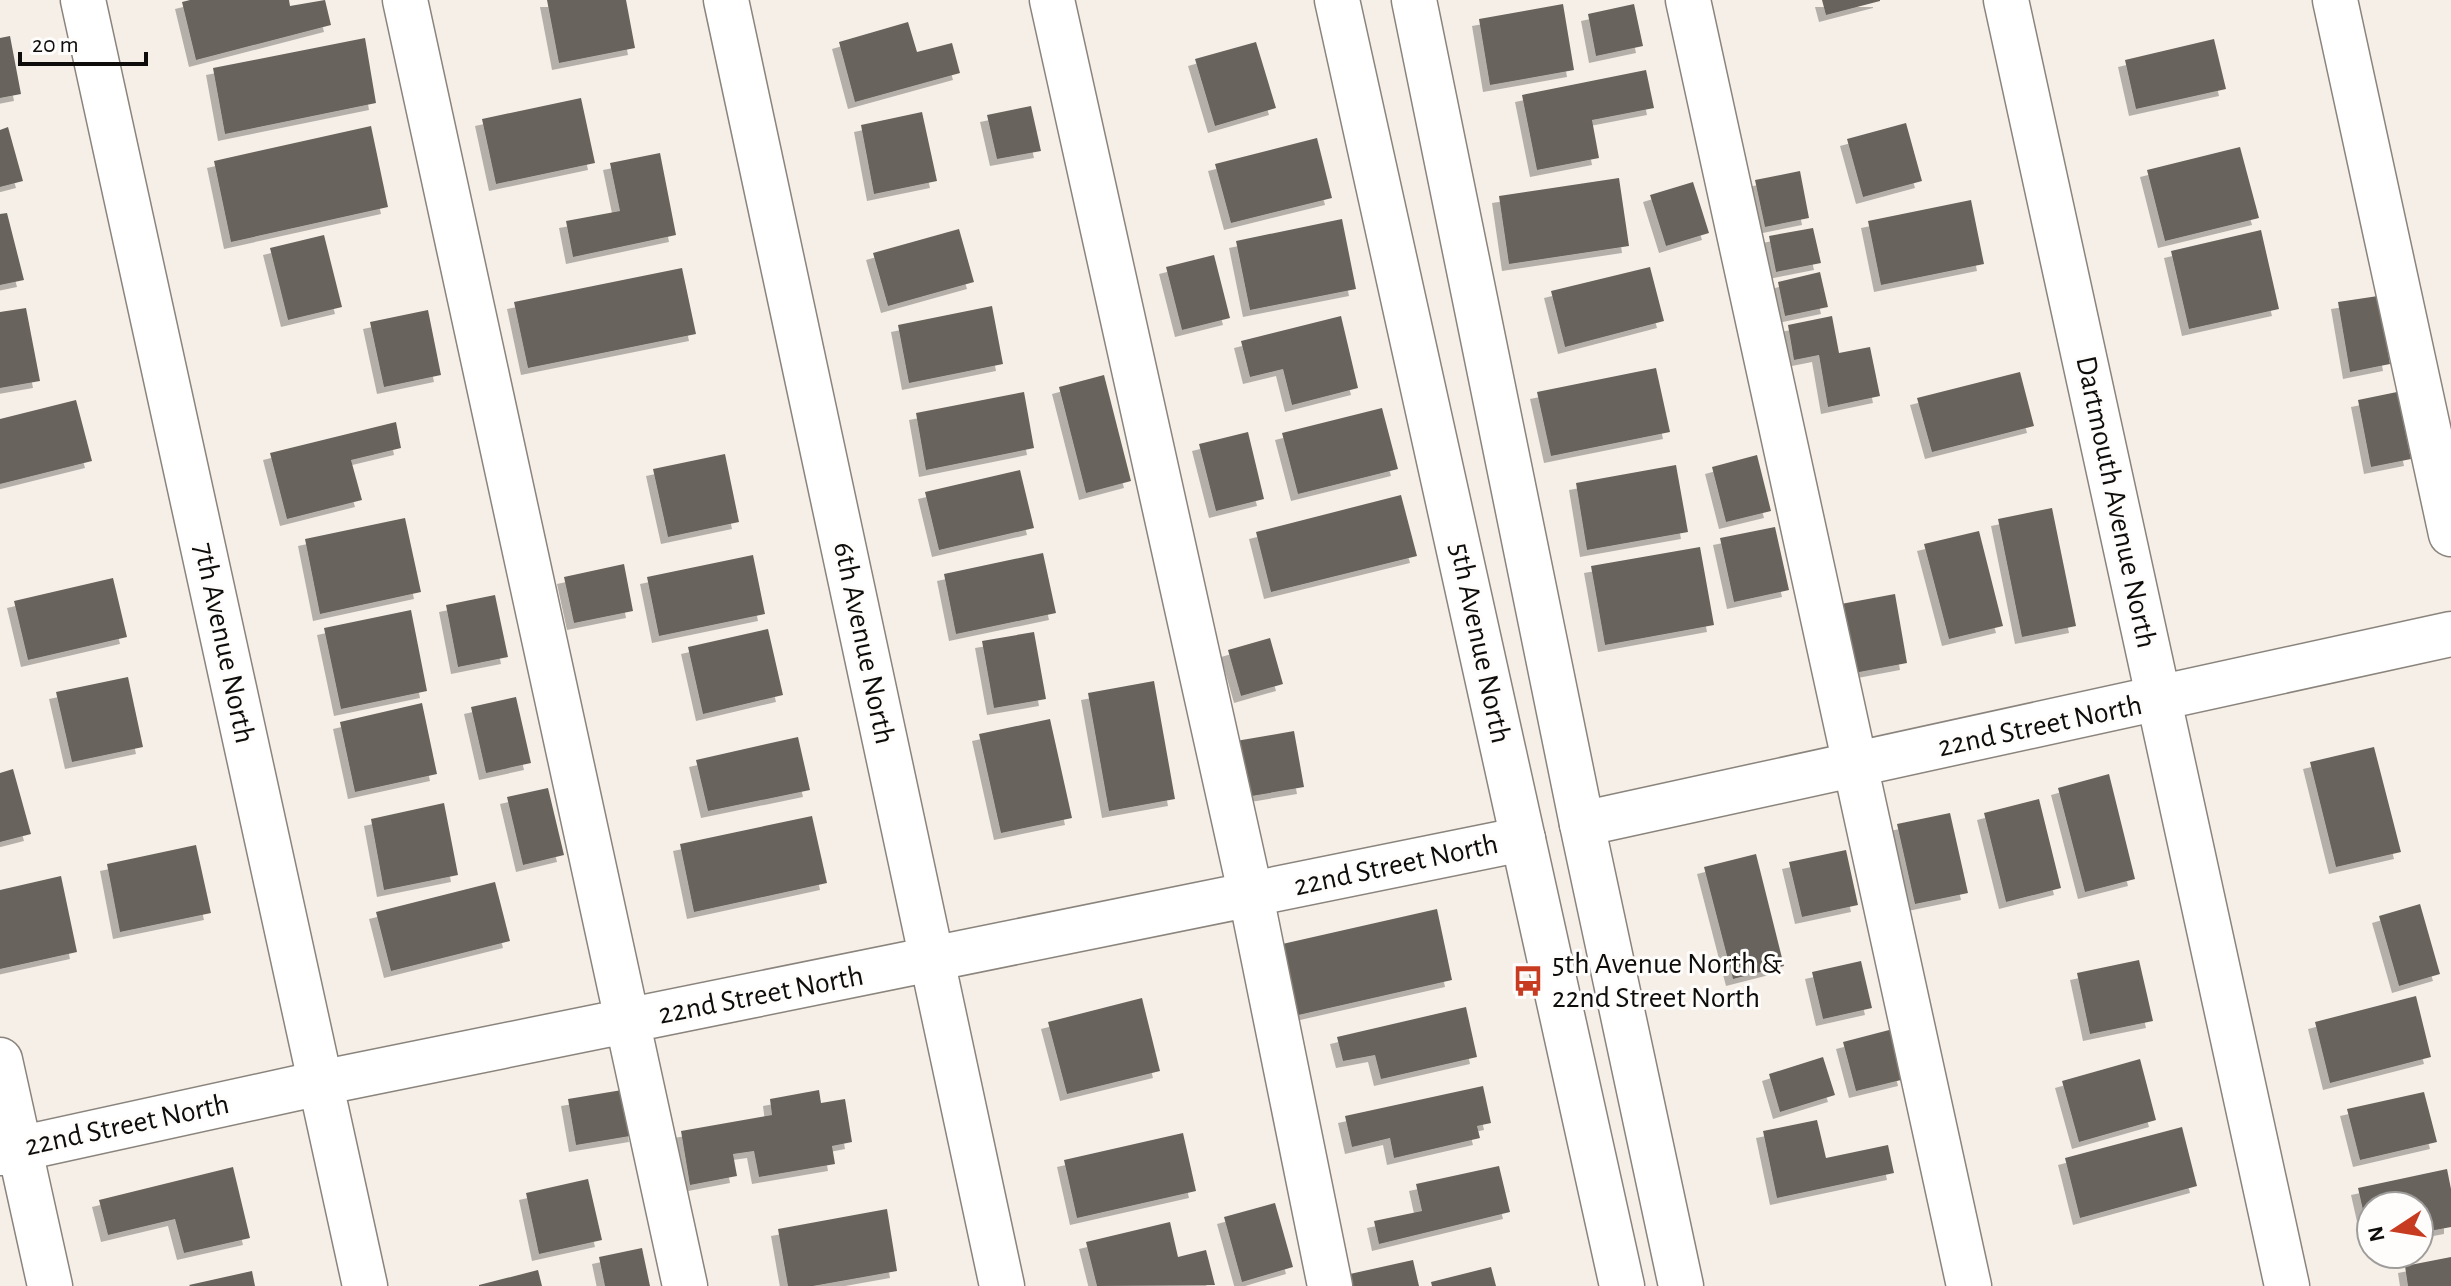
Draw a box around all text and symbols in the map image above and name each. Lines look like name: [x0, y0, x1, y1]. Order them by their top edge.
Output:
scale bar: [20, 16, 146, 66]
text: 20 m: [32, 33, 79, 57]
street label: Dartmouth Avenue North: [2070, 353, 2162, 651]
street label: 6th Avenue North: [828, 539, 900, 747]
street label: 7th Avenue North: [188, 540, 260, 746]
street label: 5th Avenue North: [1444, 540, 1516, 746]
street label: 22nd Street North: [1935, 690, 2145, 762]
street label: 22nd Street North: [1291, 829, 1501, 901]
place label: 5th Avenue North & 22nd Street North: [1552, 949, 1782, 1013]
street label: 22nd Street North: [656, 960, 866, 1030]
bus stop icon: 5th Avenue North & 22nd Street North: [1511, 964, 1545, 998]
street label: 22nd Street North: [22, 1089, 232, 1161]
north arrow: [2355, 1190, 2435, 1270]
text: N: [2364, 1224, 2389, 1244]

